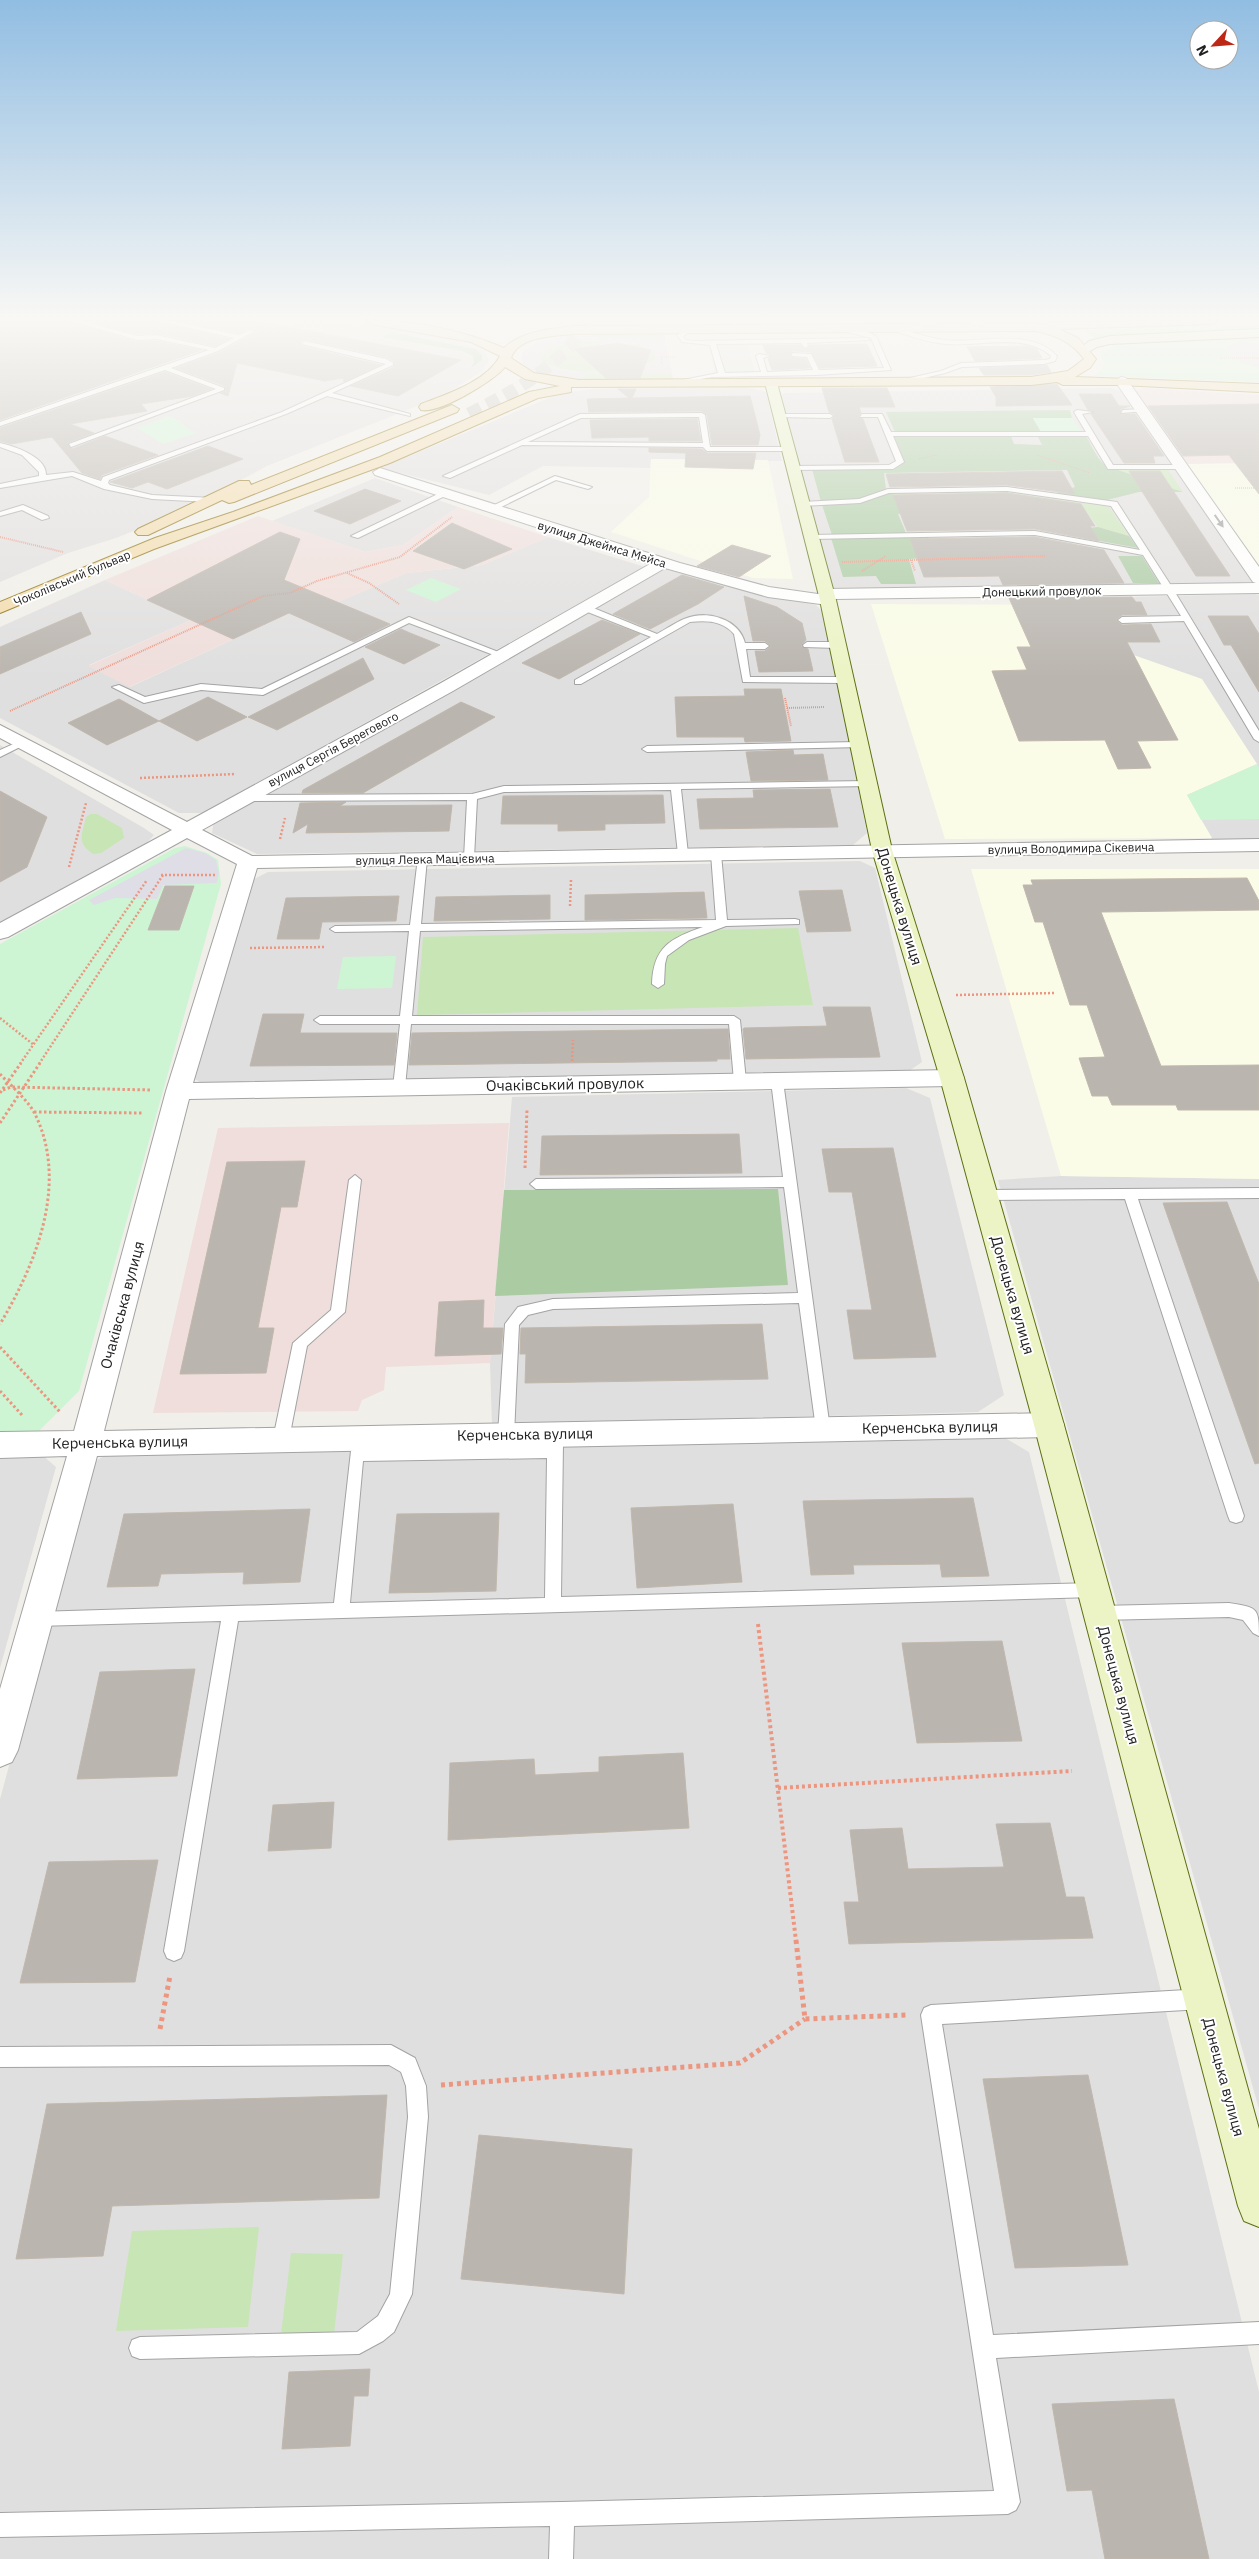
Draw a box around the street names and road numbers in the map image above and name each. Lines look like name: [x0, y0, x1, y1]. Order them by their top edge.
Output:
street label: вулиця Джеймса Мейса: [536, 517, 669, 571]
street label: Чоколівський бульвар: [11, 547, 133, 609]
street label: Донецький провулок: [982, 582, 1102, 600]
street label: вулиця Сергія Берегового: [265, 708, 401, 790]
street label: вулиця Володимира Сікевича: [988, 839, 1155, 857]
street label: Донецька вулиця: [873, 845, 927, 967]
street label: вулиця Левка Мацієвича: [355, 850, 495, 868]
street label: Очаківський провулок: [486, 1073, 644, 1095]
street label: Донецька вулиця: [987, 1233, 1039, 1357]
street label: Очаківська вулиця: [96, 1239, 148, 1371]
street label: Керченська вулиця: [862, 1416, 998, 1438]
street label: Керченська вулиця: [457, 1423, 593, 1445]
street label: Керченська вулиця: [52, 1431, 188, 1453]
street label: Донецька вулиця: [1094, 1623, 1144, 1747]
street label: Донецька вулиця: [1199, 2015, 1249, 2139]

